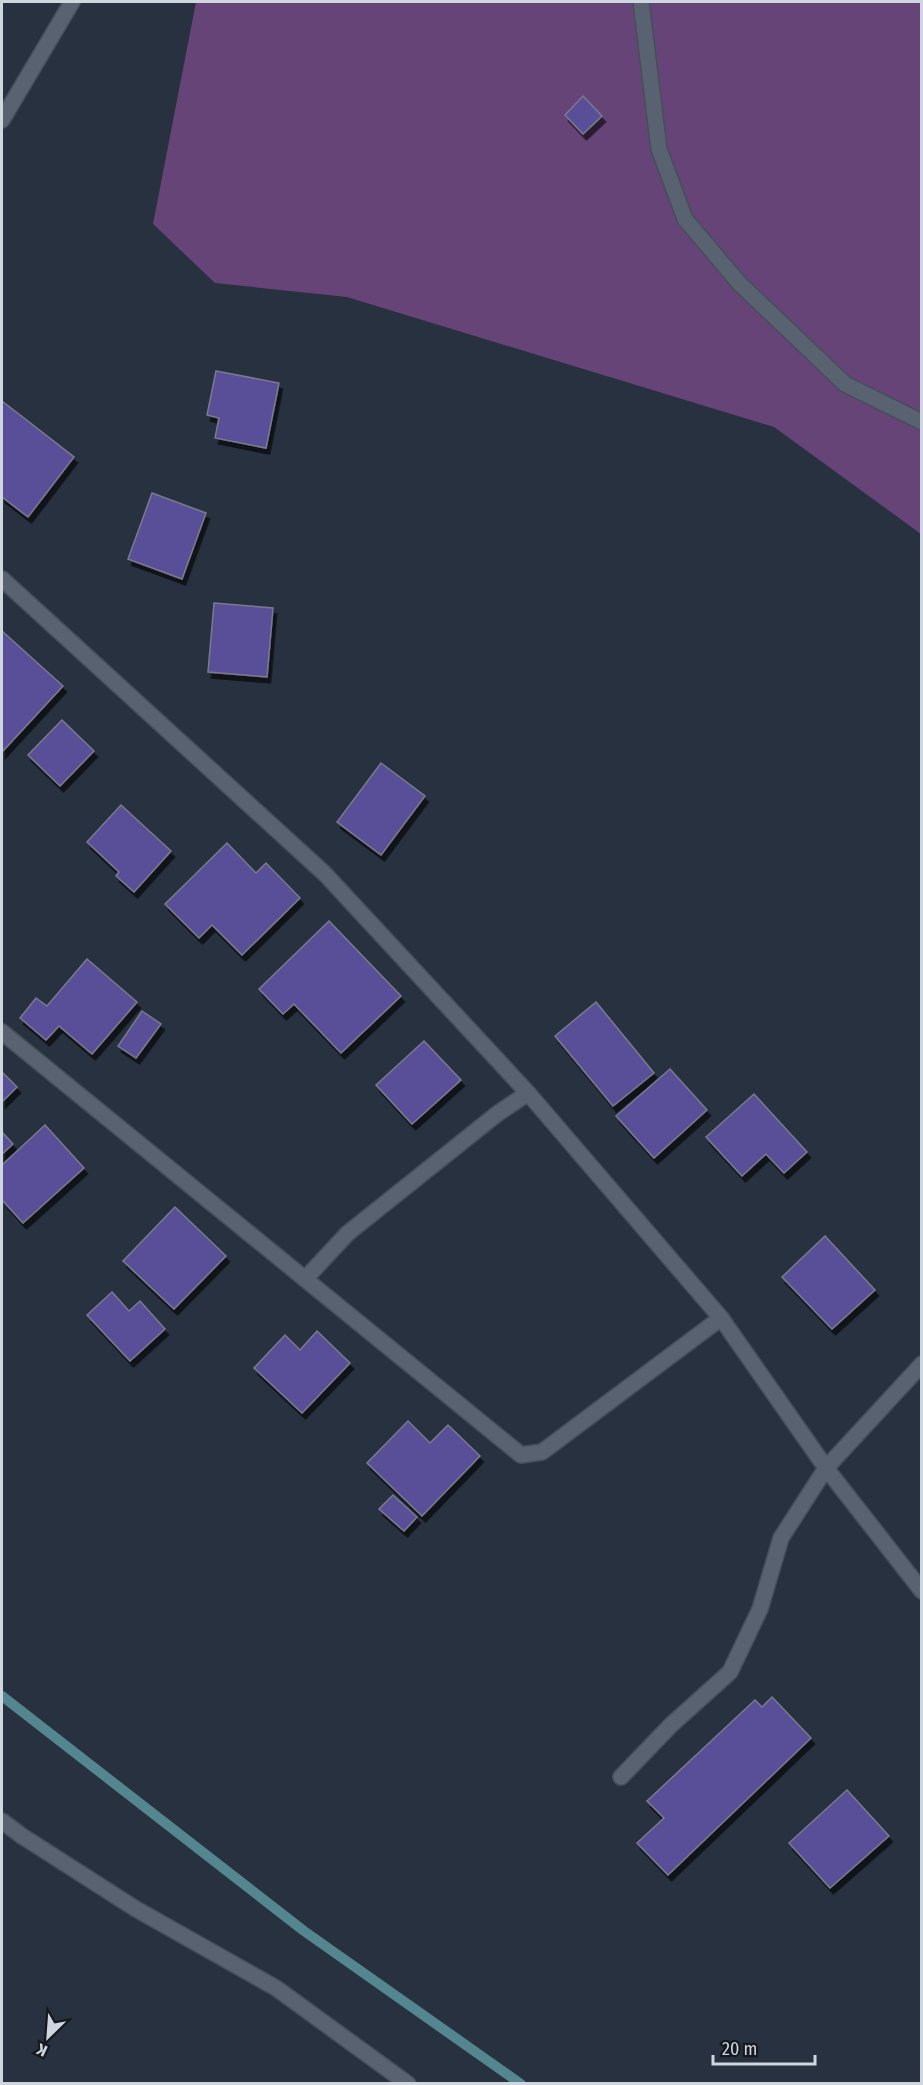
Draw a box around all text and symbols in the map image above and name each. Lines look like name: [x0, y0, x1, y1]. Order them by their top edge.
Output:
north arrow: [18, 2007, 78, 2067]
scale bar: [713, 2028, 815, 2066]
text: 20 m: [722, 2038, 757, 2060]
text: K: [33, 2039, 50, 2061]

